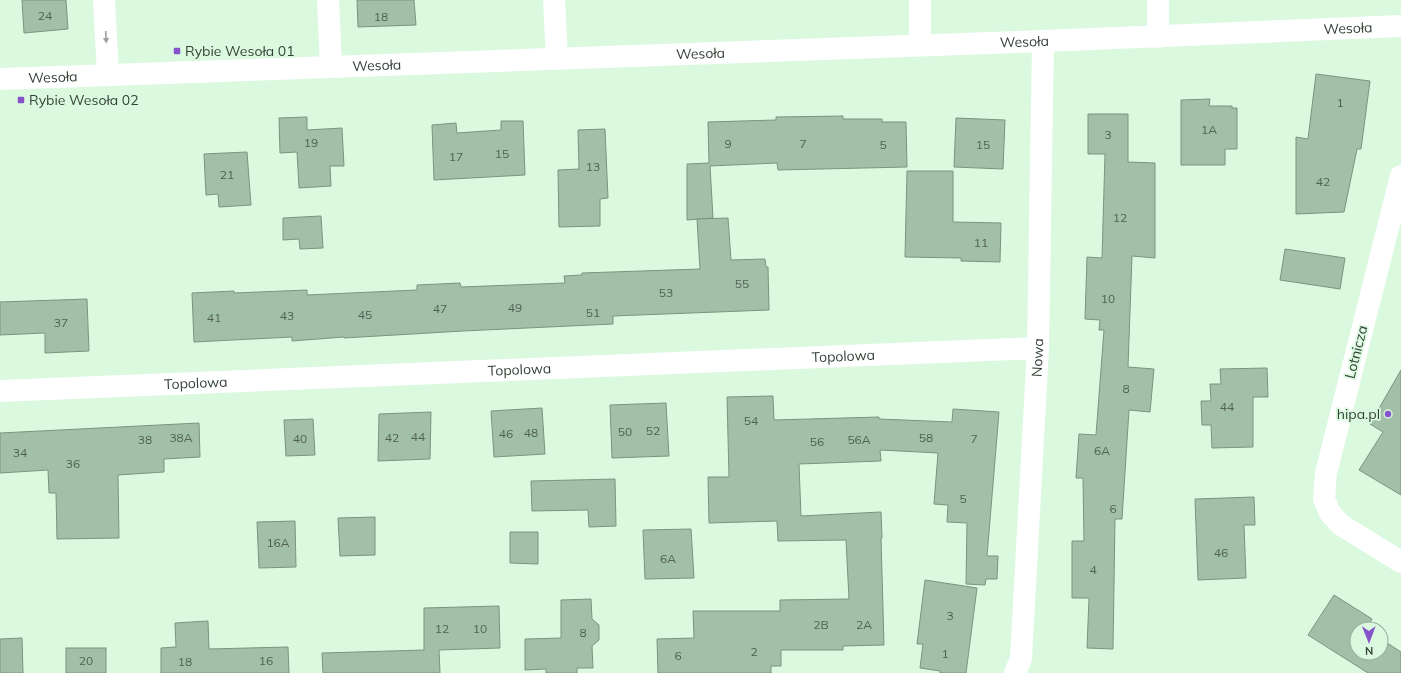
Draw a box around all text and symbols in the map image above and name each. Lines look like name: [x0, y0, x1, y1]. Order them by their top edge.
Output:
house number: 24: [38, 8, 52, 23]
house number: 18: [374, 9, 388, 24]
street label: Wesoła: [1323, 18, 1373, 38]
one-way arrow: [102, 31, 109, 43]
street label: Wesoła: [999, 32, 1049, 52]
place label: Rybie Wesoła 01: [185, 42, 295, 60]
street label: Wesoła: [676, 44, 725, 63]
marker: Rybie Wesoła 01: [172, 46, 182, 56]
street label: Wesoła: [352, 55, 402, 75]
street label: Wesoła: [28, 67, 78, 87]
place label: Rybie Wesoła 02: [29, 91, 139, 109]
marker: Rybie Wesoła 02: [16, 95, 26, 105]
house number: 1: [1336, 95, 1344, 110]
house number: 1A: [1201, 122, 1217, 137]
house number: 3: [1104, 127, 1112, 142]
house number: 19: [304, 135, 318, 150]
house number: 9: [724, 136, 732, 151]
house number: 7: [799, 136, 807, 151]
house number: 5: [879, 137, 887, 152]
house number: 15: [976, 137, 990, 152]
house number: 15: [495, 146, 509, 161]
house number: 17: [449, 149, 463, 164]
house number: 13: [586, 159, 600, 174]
house number: 21: [220, 167, 234, 182]
house number: 42: [1316, 174, 1330, 189]
house number: 12: [1113, 210, 1127, 225]
house number: 11: [974, 235, 988, 250]
house number: 55: [735, 276, 749, 291]
house number: 53: [659, 285, 673, 300]
house number: 10: [1101, 291, 1115, 306]
house number: 49: [508, 300, 522, 315]
house number: 47: [433, 301, 447, 316]
house number: 51: [586, 305, 600, 320]
house number: 45: [358, 307, 372, 322]
house number: 43: [280, 308, 294, 323]
house number: 41: [207, 310, 221, 325]
house number: 37: [54, 315, 68, 330]
street label: Lotnicza: [1341, 323, 1371, 381]
street label: Nowa: [1027, 338, 1047, 377]
street label: Topolowa: [811, 346, 875, 366]
street label: Topolowa: [487, 359, 552, 380]
street label: Topolowa: [164, 373, 228, 393]
house number: 8: [1122, 381, 1130, 396]
house number: 44: [1220, 399, 1234, 414]
place label: hipa.pl: [1337, 405, 1380, 423]
marker: hipa.pl: [1383, 409, 1393, 419]
house number: 54: [744, 413, 758, 428]
house number: 52: [646, 423, 660, 438]
house number: 50: [618, 424, 632, 439]
house number: 48: [524, 425, 538, 440]
house number: 46: [499, 426, 513, 441]
house number: 44: [411, 429, 425, 444]
house number: 38A: [169, 430, 193, 445]
house number: 42: [385, 430, 399, 445]
house number: 58: [919, 430, 933, 445]
house number: 40: [293, 431, 307, 446]
house number: 7: [970, 431, 978, 446]
house number: 38: [138, 432, 152, 447]
house number: 56A: [847, 432, 871, 447]
house number: 56: [810, 434, 824, 449]
house number: 6A: [1094, 443, 1110, 458]
house number: 34: [13, 445, 27, 460]
house number: 36: [66, 456, 80, 471]
house number: 5: [959, 491, 967, 506]
house number: 6: [1109, 501, 1117, 516]
house number: 16A: [266, 535, 290, 550]
house number: 46: [1214, 545, 1228, 560]
house number: 6A: [660, 551, 676, 566]
house number: 4: [1089, 562, 1097, 577]
house number: 3: [946, 608, 954, 623]
house number: 2B: [813, 617, 829, 632]
house number: 2A: [856, 617, 872, 632]
house number: 12: [435, 621, 449, 636]
house number: 10: [473, 621, 487, 636]
north arrow: [1349, 621, 1389, 661]
house number: 8: [579, 625, 587, 640]
house number: 2: [750, 644, 758, 659]
text: N: [1365, 644, 1373, 658]
house number: 1: [941, 646, 949, 661]
house number: 6: [674, 648, 682, 663]
house number: 20: [79, 653, 93, 668]
house number: 16: [259, 653, 273, 668]
house number: 18: [178, 654, 192, 669]

